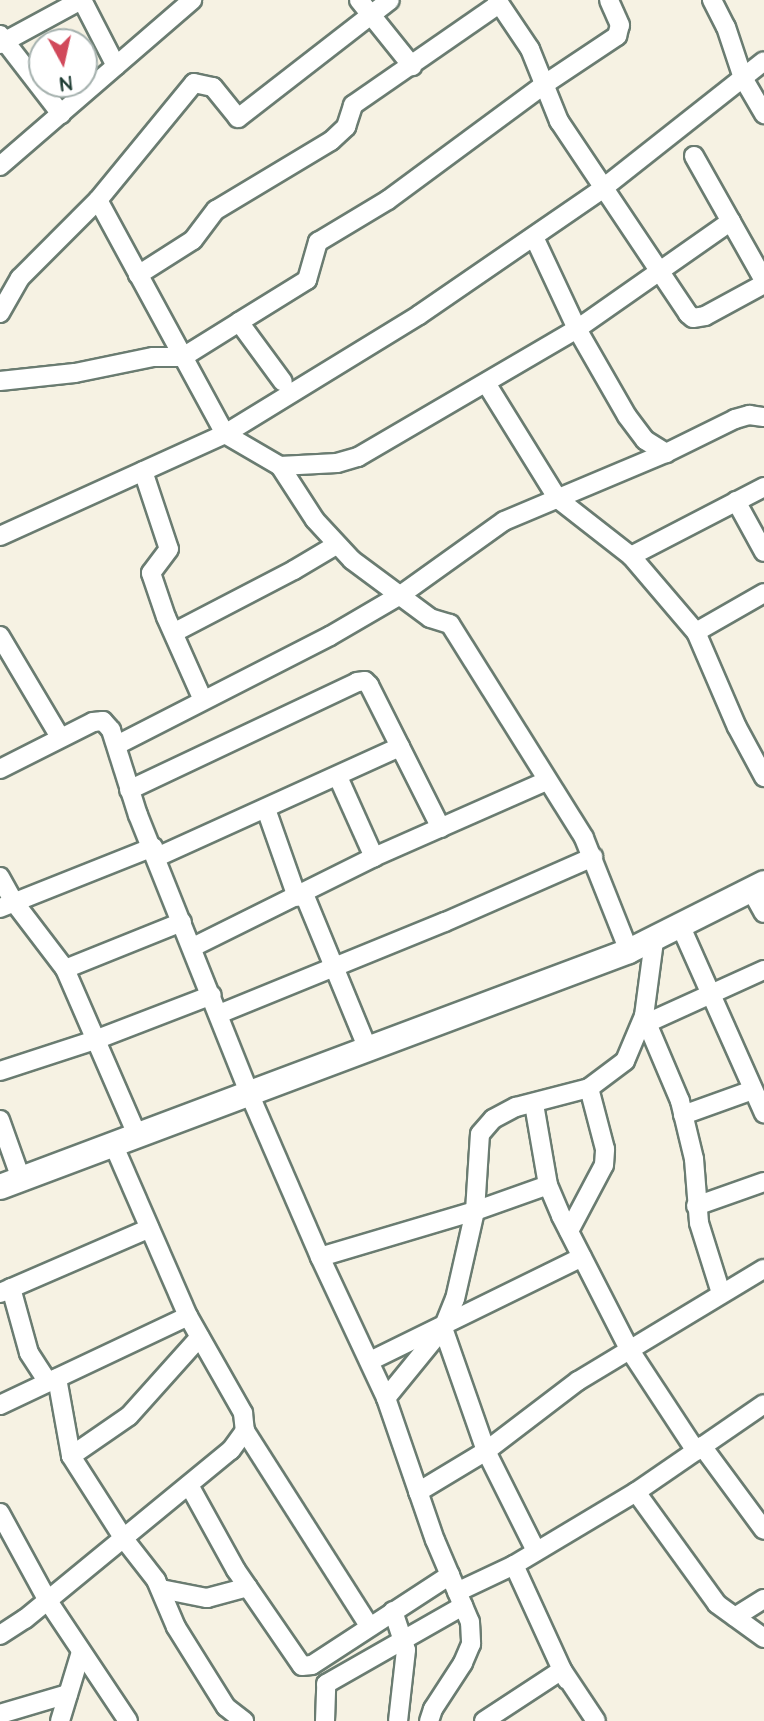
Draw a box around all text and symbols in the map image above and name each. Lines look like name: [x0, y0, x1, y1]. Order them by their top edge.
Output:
north arrow: [28, 28, 98, 98]
text: N: [58, 68, 74, 97]

